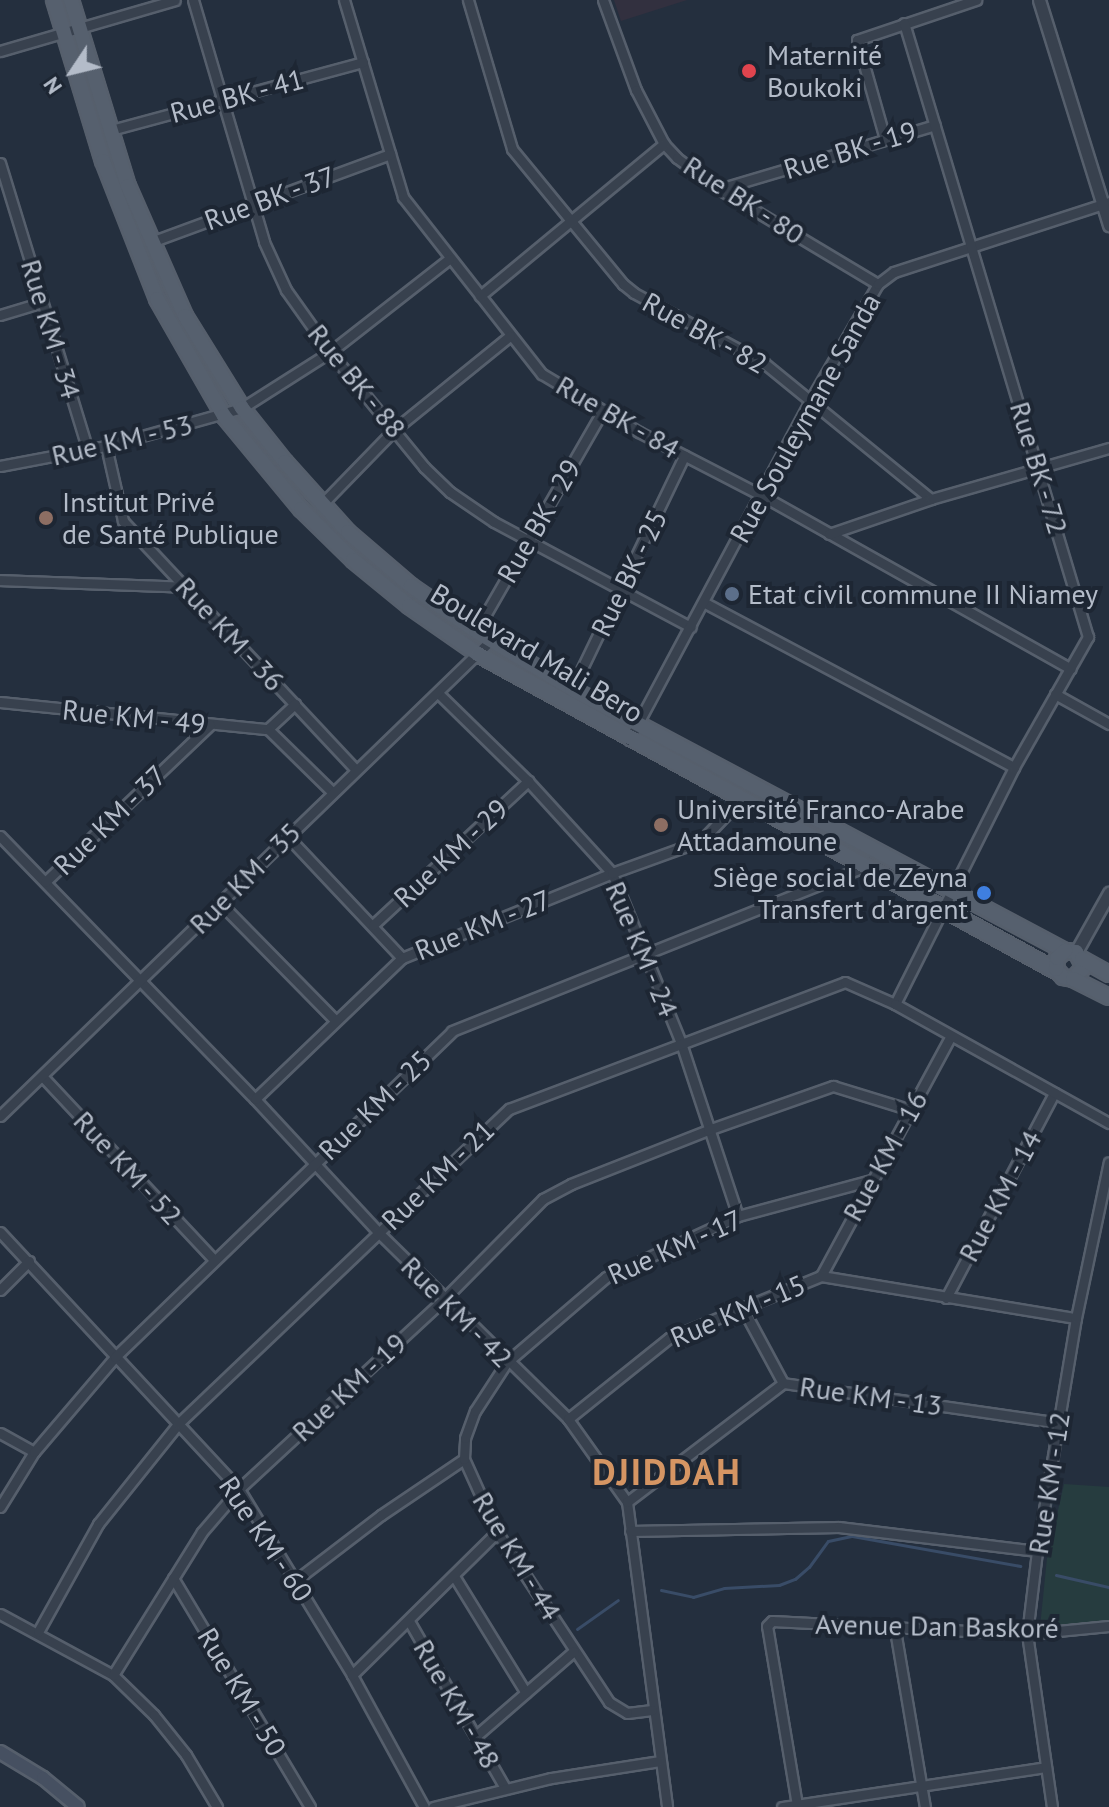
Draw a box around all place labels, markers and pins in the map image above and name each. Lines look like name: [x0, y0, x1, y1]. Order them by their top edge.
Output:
place label: Maternité Boukoki: [767, 38, 882, 104]
marker: Maternité Boukoki: [738, 60, 760, 82]
place label: Institut Privé de Santé Publique: [62, 485, 279, 551]
marker: Institut Privé de Santé Publique: [37, 509, 55, 527]
place label: Etat civil commune II Niamey: [748, 577, 1098, 611]
marker: Etat civil commune II Niamey: [723, 585, 741, 603]
place label: Université Franco-Arabe Attadamoune: [677, 792, 965, 858]
marker: Université Franco-Arabe Attadamoune: [652, 816, 670, 834]
place label: Siège social de Zeyna Transfert d'argent: [712, 860, 968, 926]
marker: Siège social de Zeyna Transfert d'argent: [975, 884, 993, 902]

